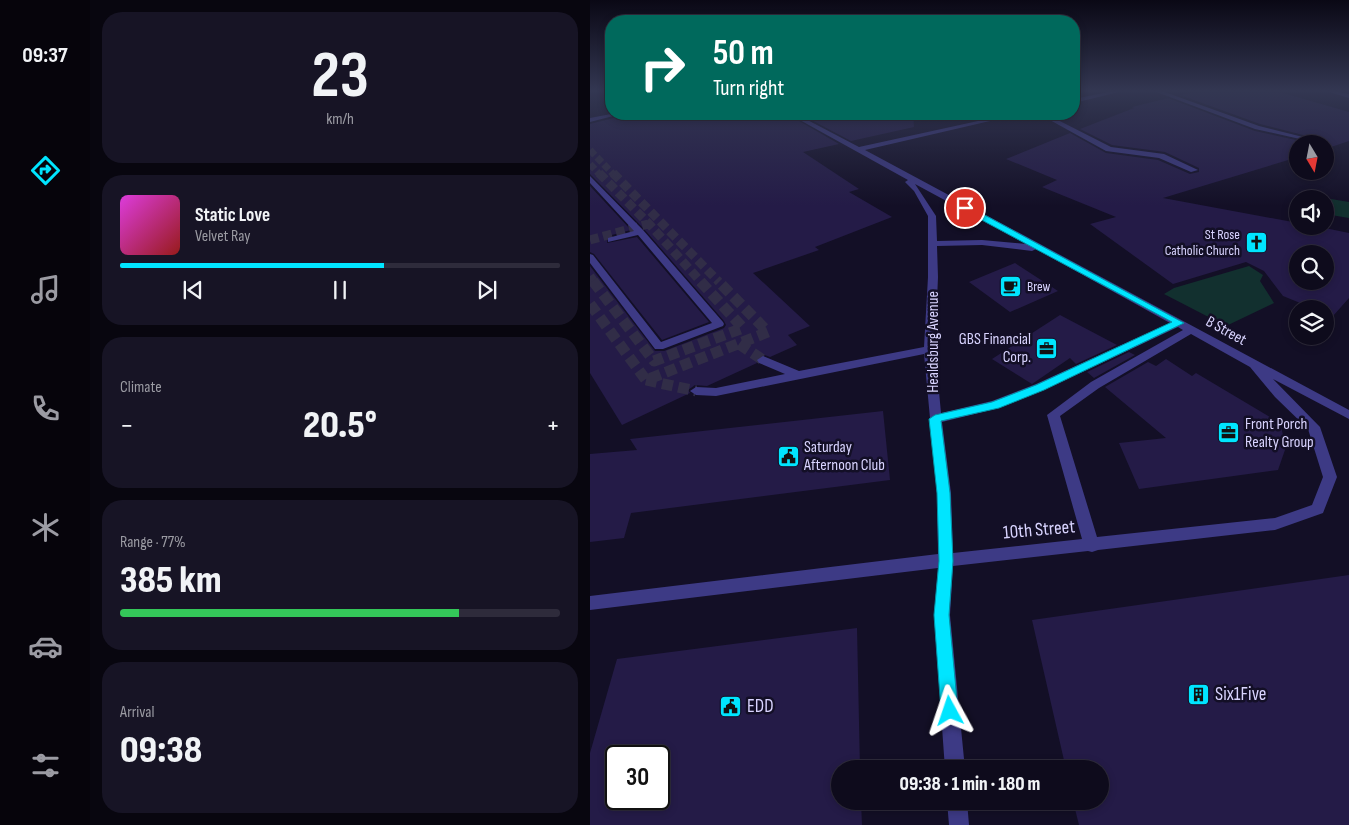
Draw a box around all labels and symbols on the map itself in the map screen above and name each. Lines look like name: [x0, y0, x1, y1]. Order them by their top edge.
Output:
north arrow: [1289, 135, 1334, 180]
pin: [944, 187, 986, 229]
place label: St Rose Catholic Church: [1165, 226, 1240, 259]
church icon: St Rose Catholic Church: [1244, 230, 1268, 254]
cafe icon: Brew: [999, 274, 1023, 298]
place label: Brew: [1027, 278, 1051, 295]
street label: Healdsburg Avenue: [924, 291, 943, 393]
street label: B Street: [1202, 312, 1250, 350]
place label: GBS Financial Corp.: [959, 330, 1031, 367]
office icon: GBS Financial Corp.: [1035, 336, 1059, 360]
place label: Front Porch Realty Group: [1245, 415, 1314, 452]
office icon: Front Porch Realty Group: [1217, 421, 1241, 445]
place label: Saturday Afternoon Club: [803, 438, 885, 475]
public building icon: Saturday Afternoon Club: [776, 444, 800, 468]
street label: 10th Street: [1002, 515, 1076, 545]
building icon: Six1Five: [1187, 682, 1211, 706]
place label: Six1Five: [1215, 683, 1266, 706]
position arrow: [923, 684, 975, 736]
public building icon: EDD: [719, 694, 743, 718]
place label: EDD: [747, 695, 774, 718]
speed limit sign: 30: [605, 745, 670, 810]

